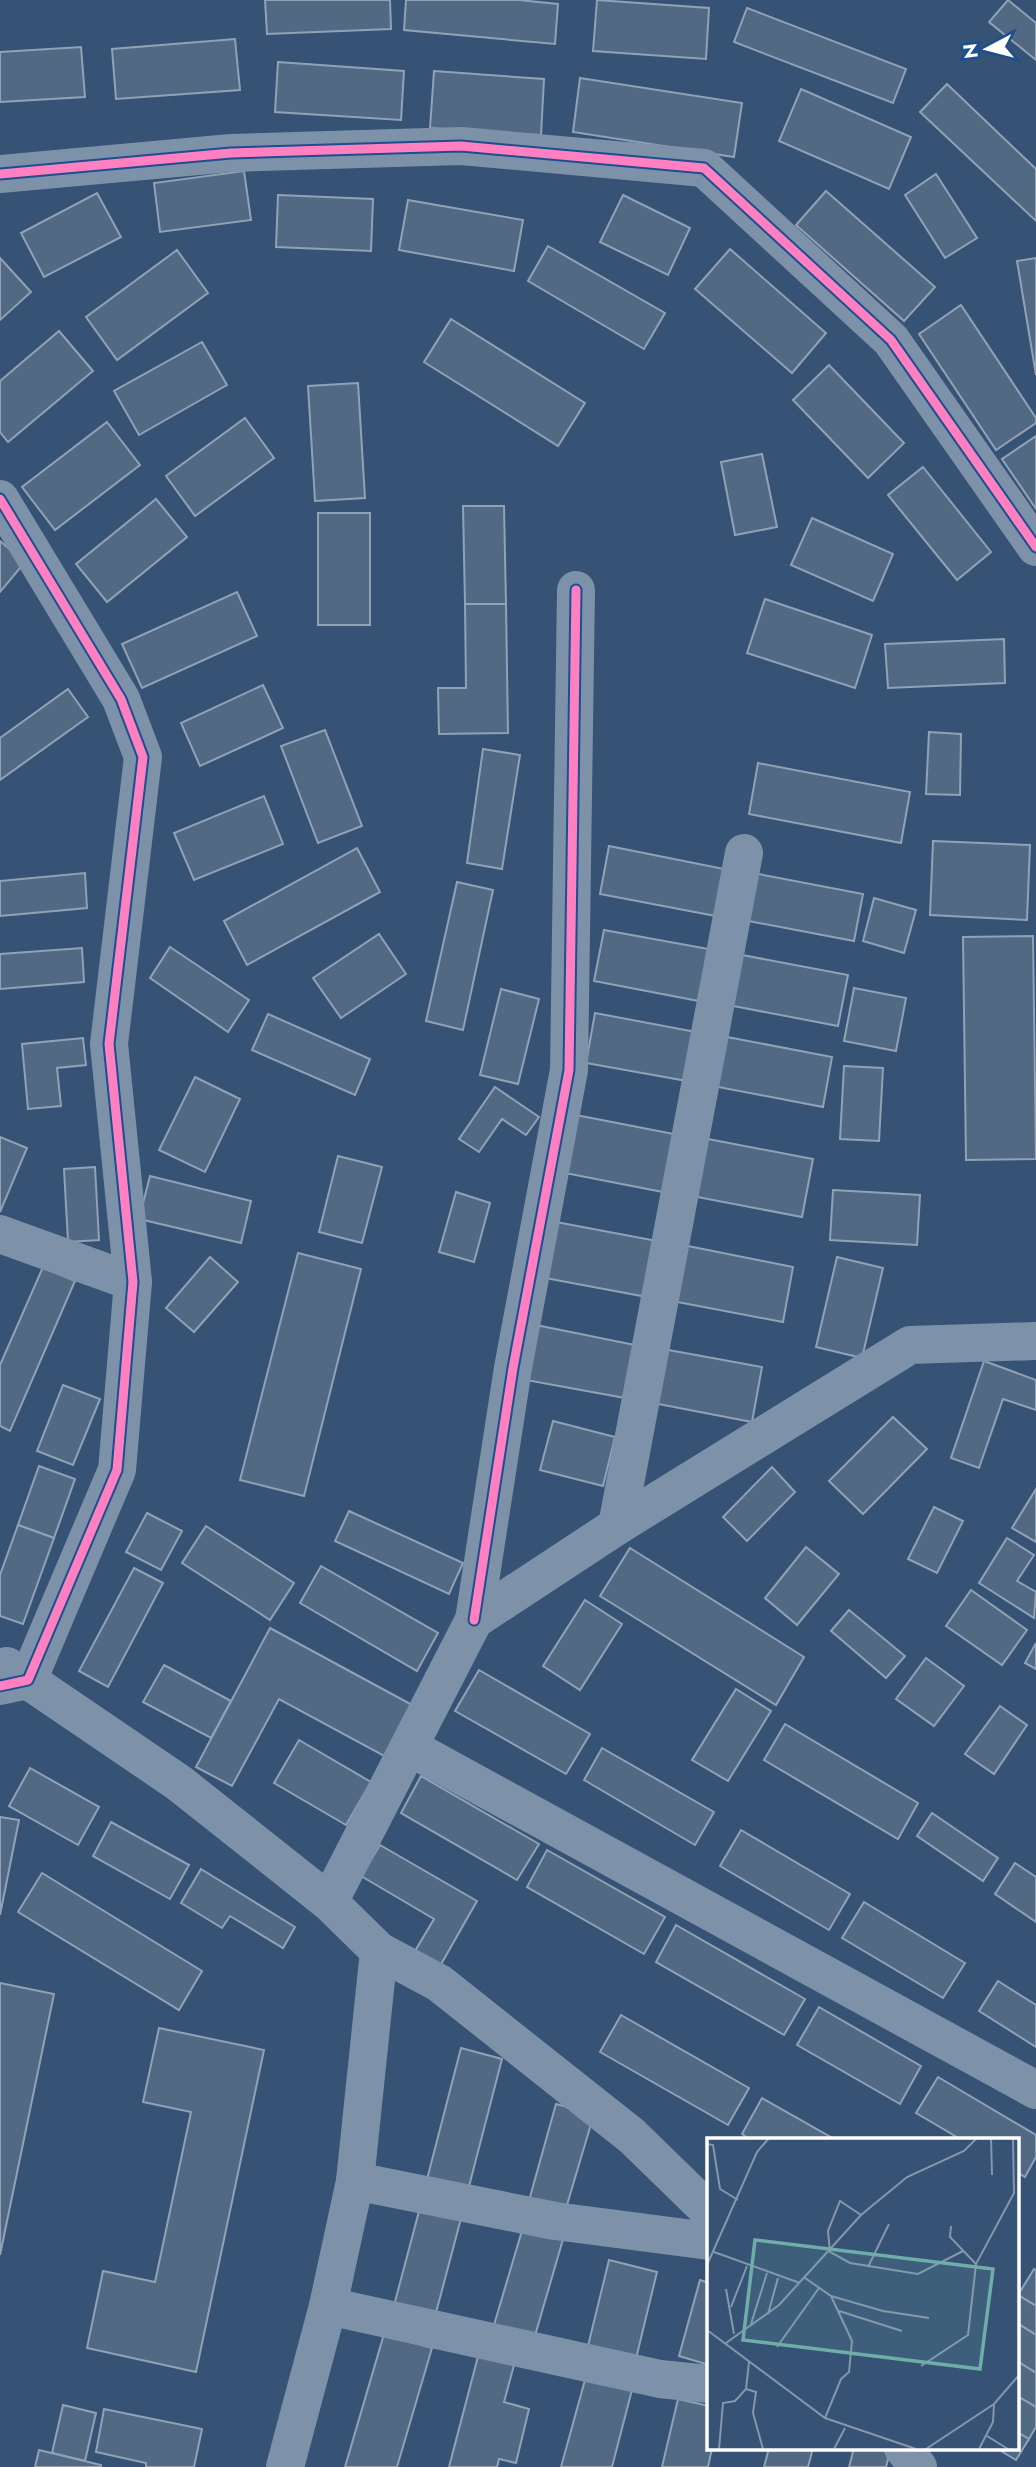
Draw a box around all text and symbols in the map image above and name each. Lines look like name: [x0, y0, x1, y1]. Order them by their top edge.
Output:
north arrow: [952, 14, 1022, 84]
text: N: [956, 42, 985, 60]
inset map: [707, 2138, 1018, 2450]

